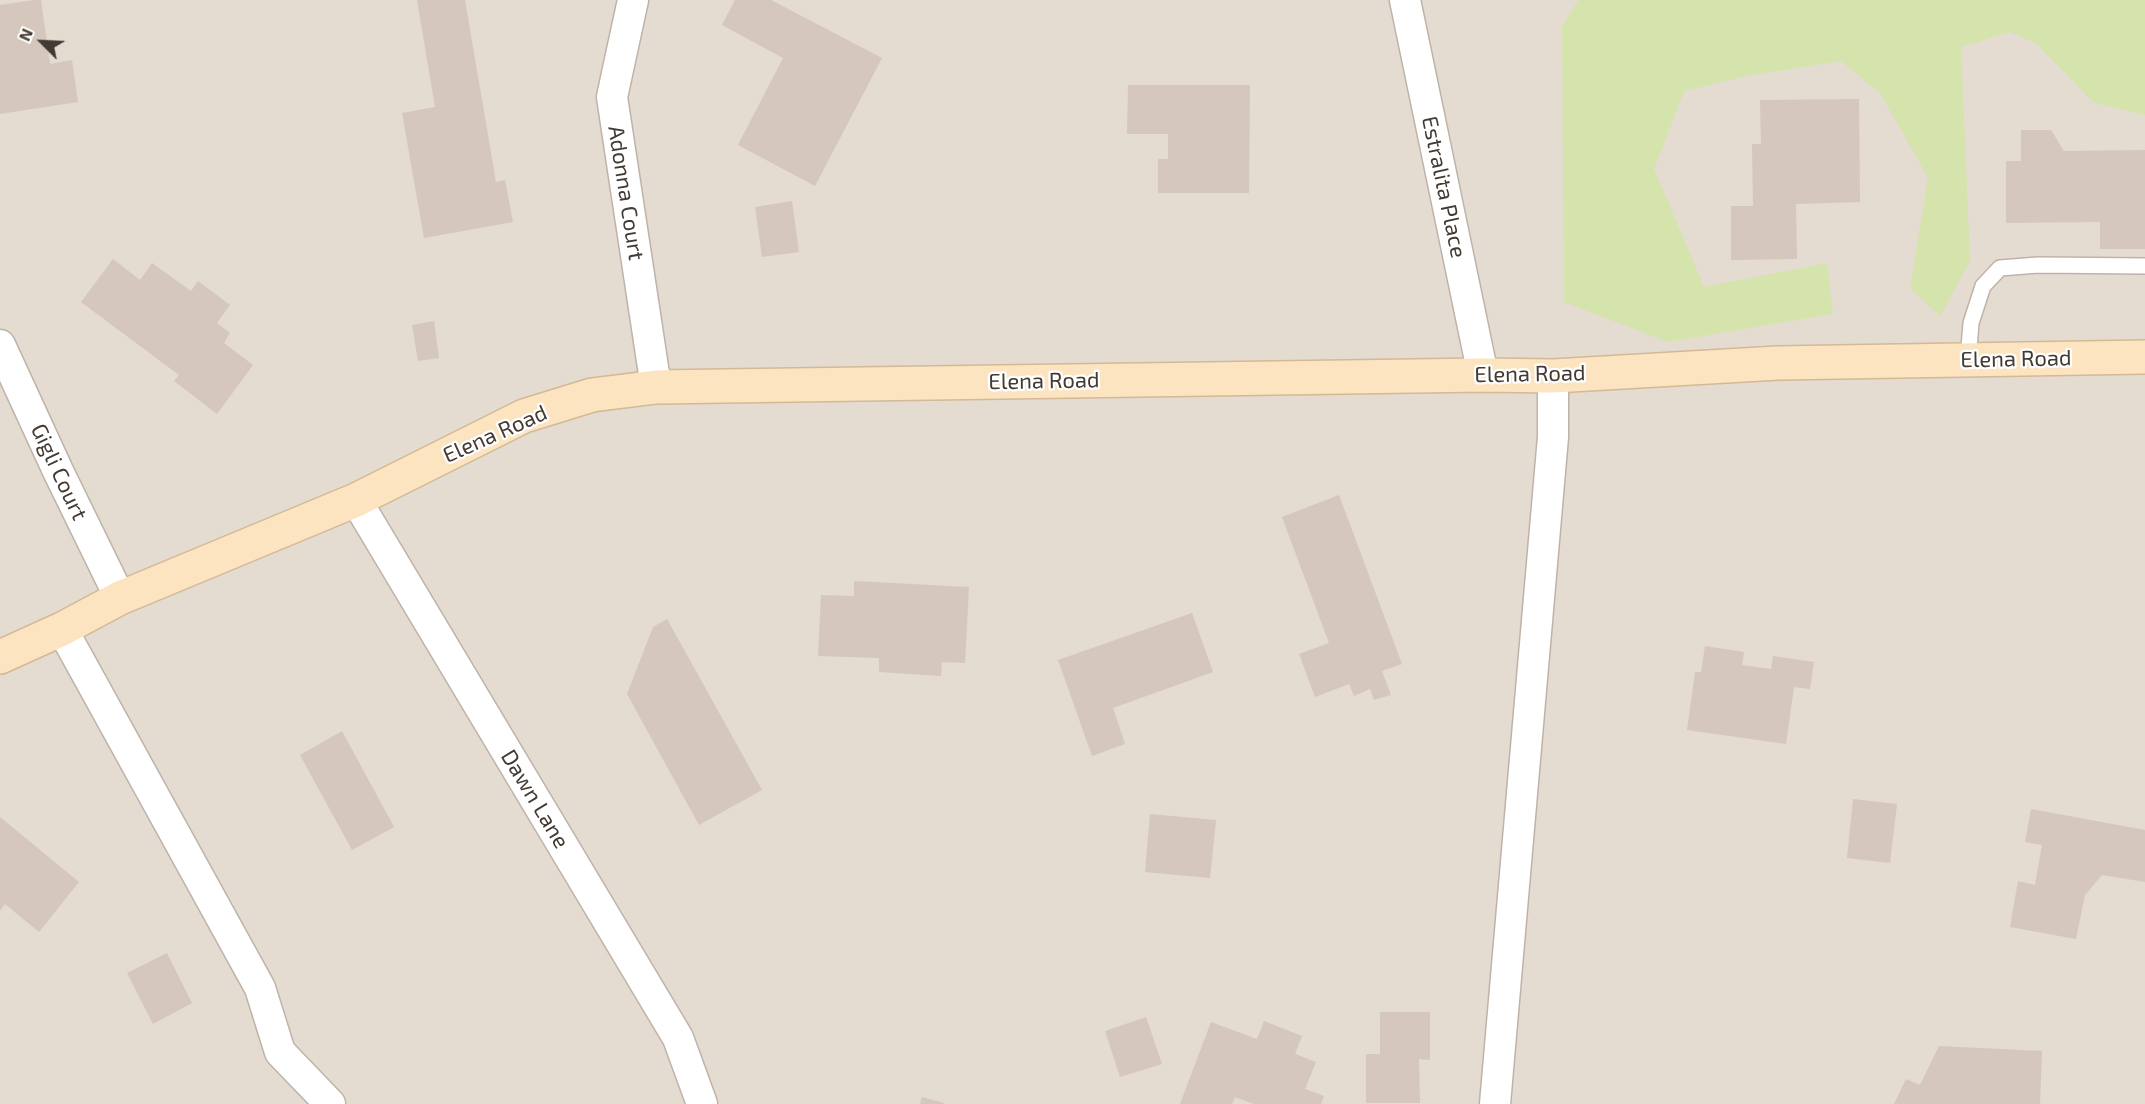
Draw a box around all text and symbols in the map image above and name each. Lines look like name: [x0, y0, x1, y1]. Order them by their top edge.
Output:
north arrow: [12, 12, 72, 72]
text: N: [14, 25, 36, 44]
street label: Estralita Place: [1416, 114, 1472, 260]
street label: Adonna Court: [602, 124, 650, 262]
street label: Elena Road: [1960, 345, 2072, 373]
street label: Elena Road: [1474, 360, 1586, 388]
street label: Elena Road: [988, 367, 1100, 395]
street label: Elena Road: [439, 399, 551, 469]
street label: Gigli Court: [25, 420, 93, 524]
street label: Dawn Lane: [495, 745, 575, 853]

